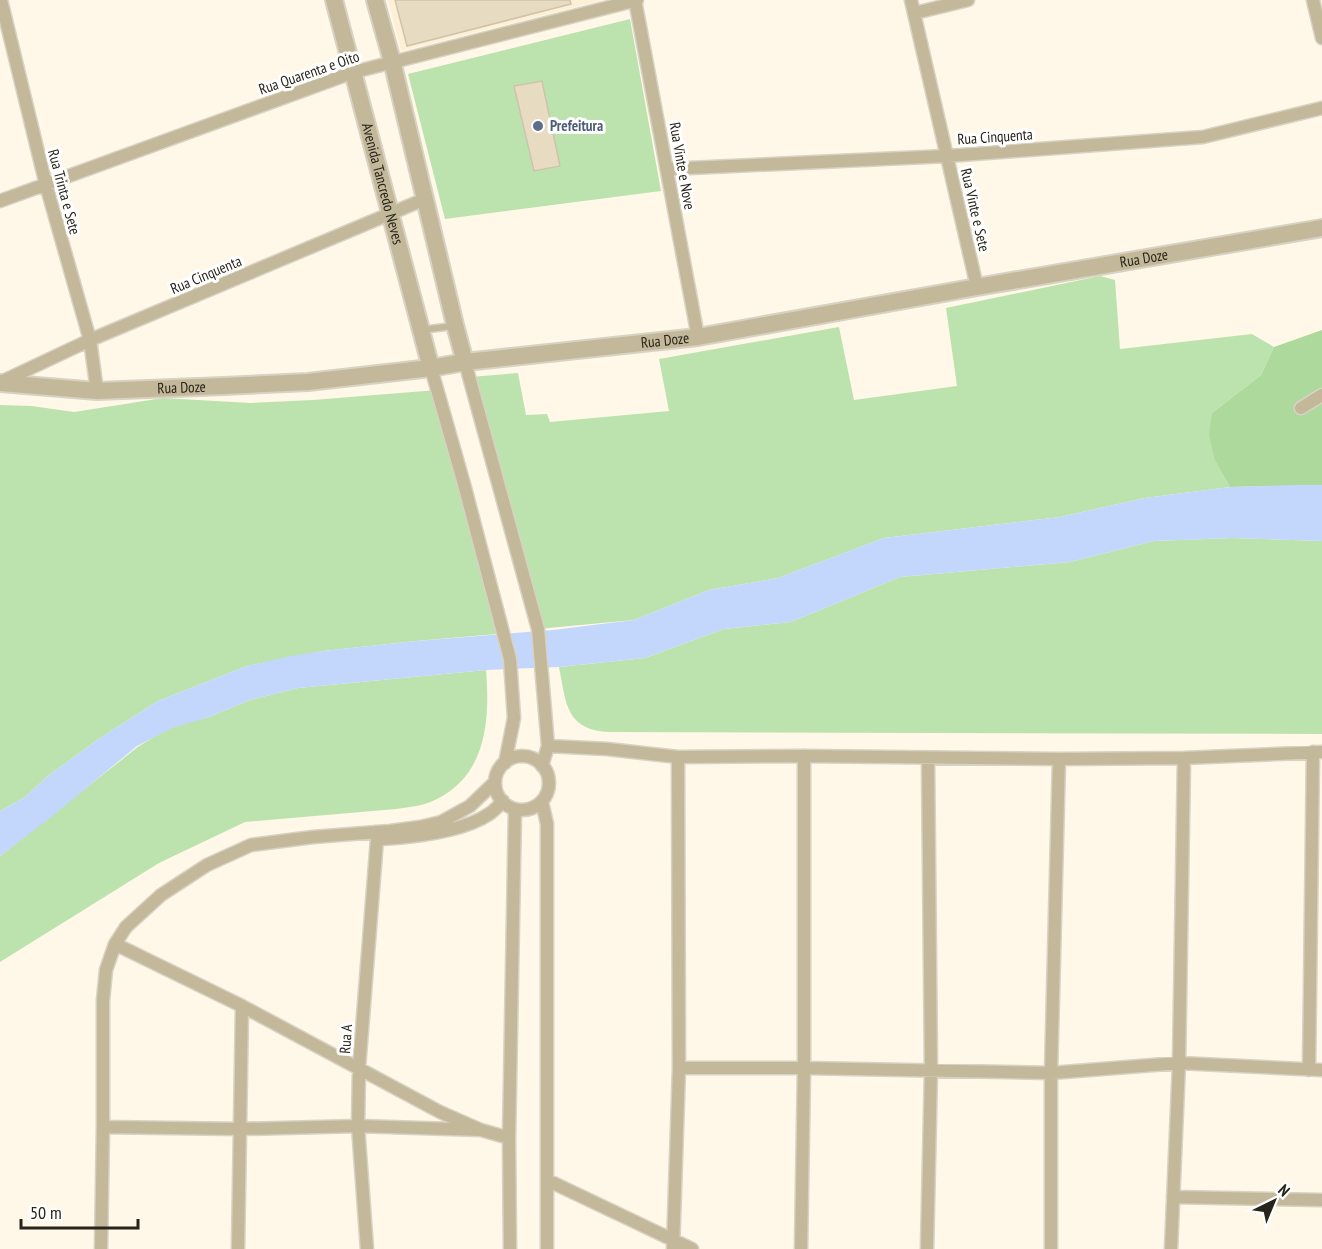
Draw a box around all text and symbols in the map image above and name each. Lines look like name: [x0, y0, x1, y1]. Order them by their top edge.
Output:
street label: Rua Quarenta e Oito: [256, 46, 362, 99]
place label: Prefeitura: [550, 116, 603, 135]
marker: Prefeitura: [531, 119, 545, 133]
street label: Avenida Tancredo Neves: [358, 121, 408, 246]
street label: Rua Vinte e Nove: [665, 121, 700, 211]
street label: Rua Cinquenta: [957, 124, 1033, 149]
street label: Rua Trinta e Sete: [44, 147, 85, 237]
street label: Rua Vinte e Sete: [957, 166, 994, 253]
street label: Rua Doze: [1118, 244, 1169, 271]
street label: Rua Cinquenta: [167, 251, 244, 298]
street label: Rua Doze: [640, 328, 690, 352]
street label: Rua Doze: [157, 377, 206, 398]
street label: Rua A: [335, 1023, 356, 1054]
north arrow: [1244, 1171, 1304, 1231]
text: N: [1274, 1180, 1294, 1200]
scale bar: [21, 1192, 138, 1230]
text: 50 m: [30, 1201, 62, 1224]

